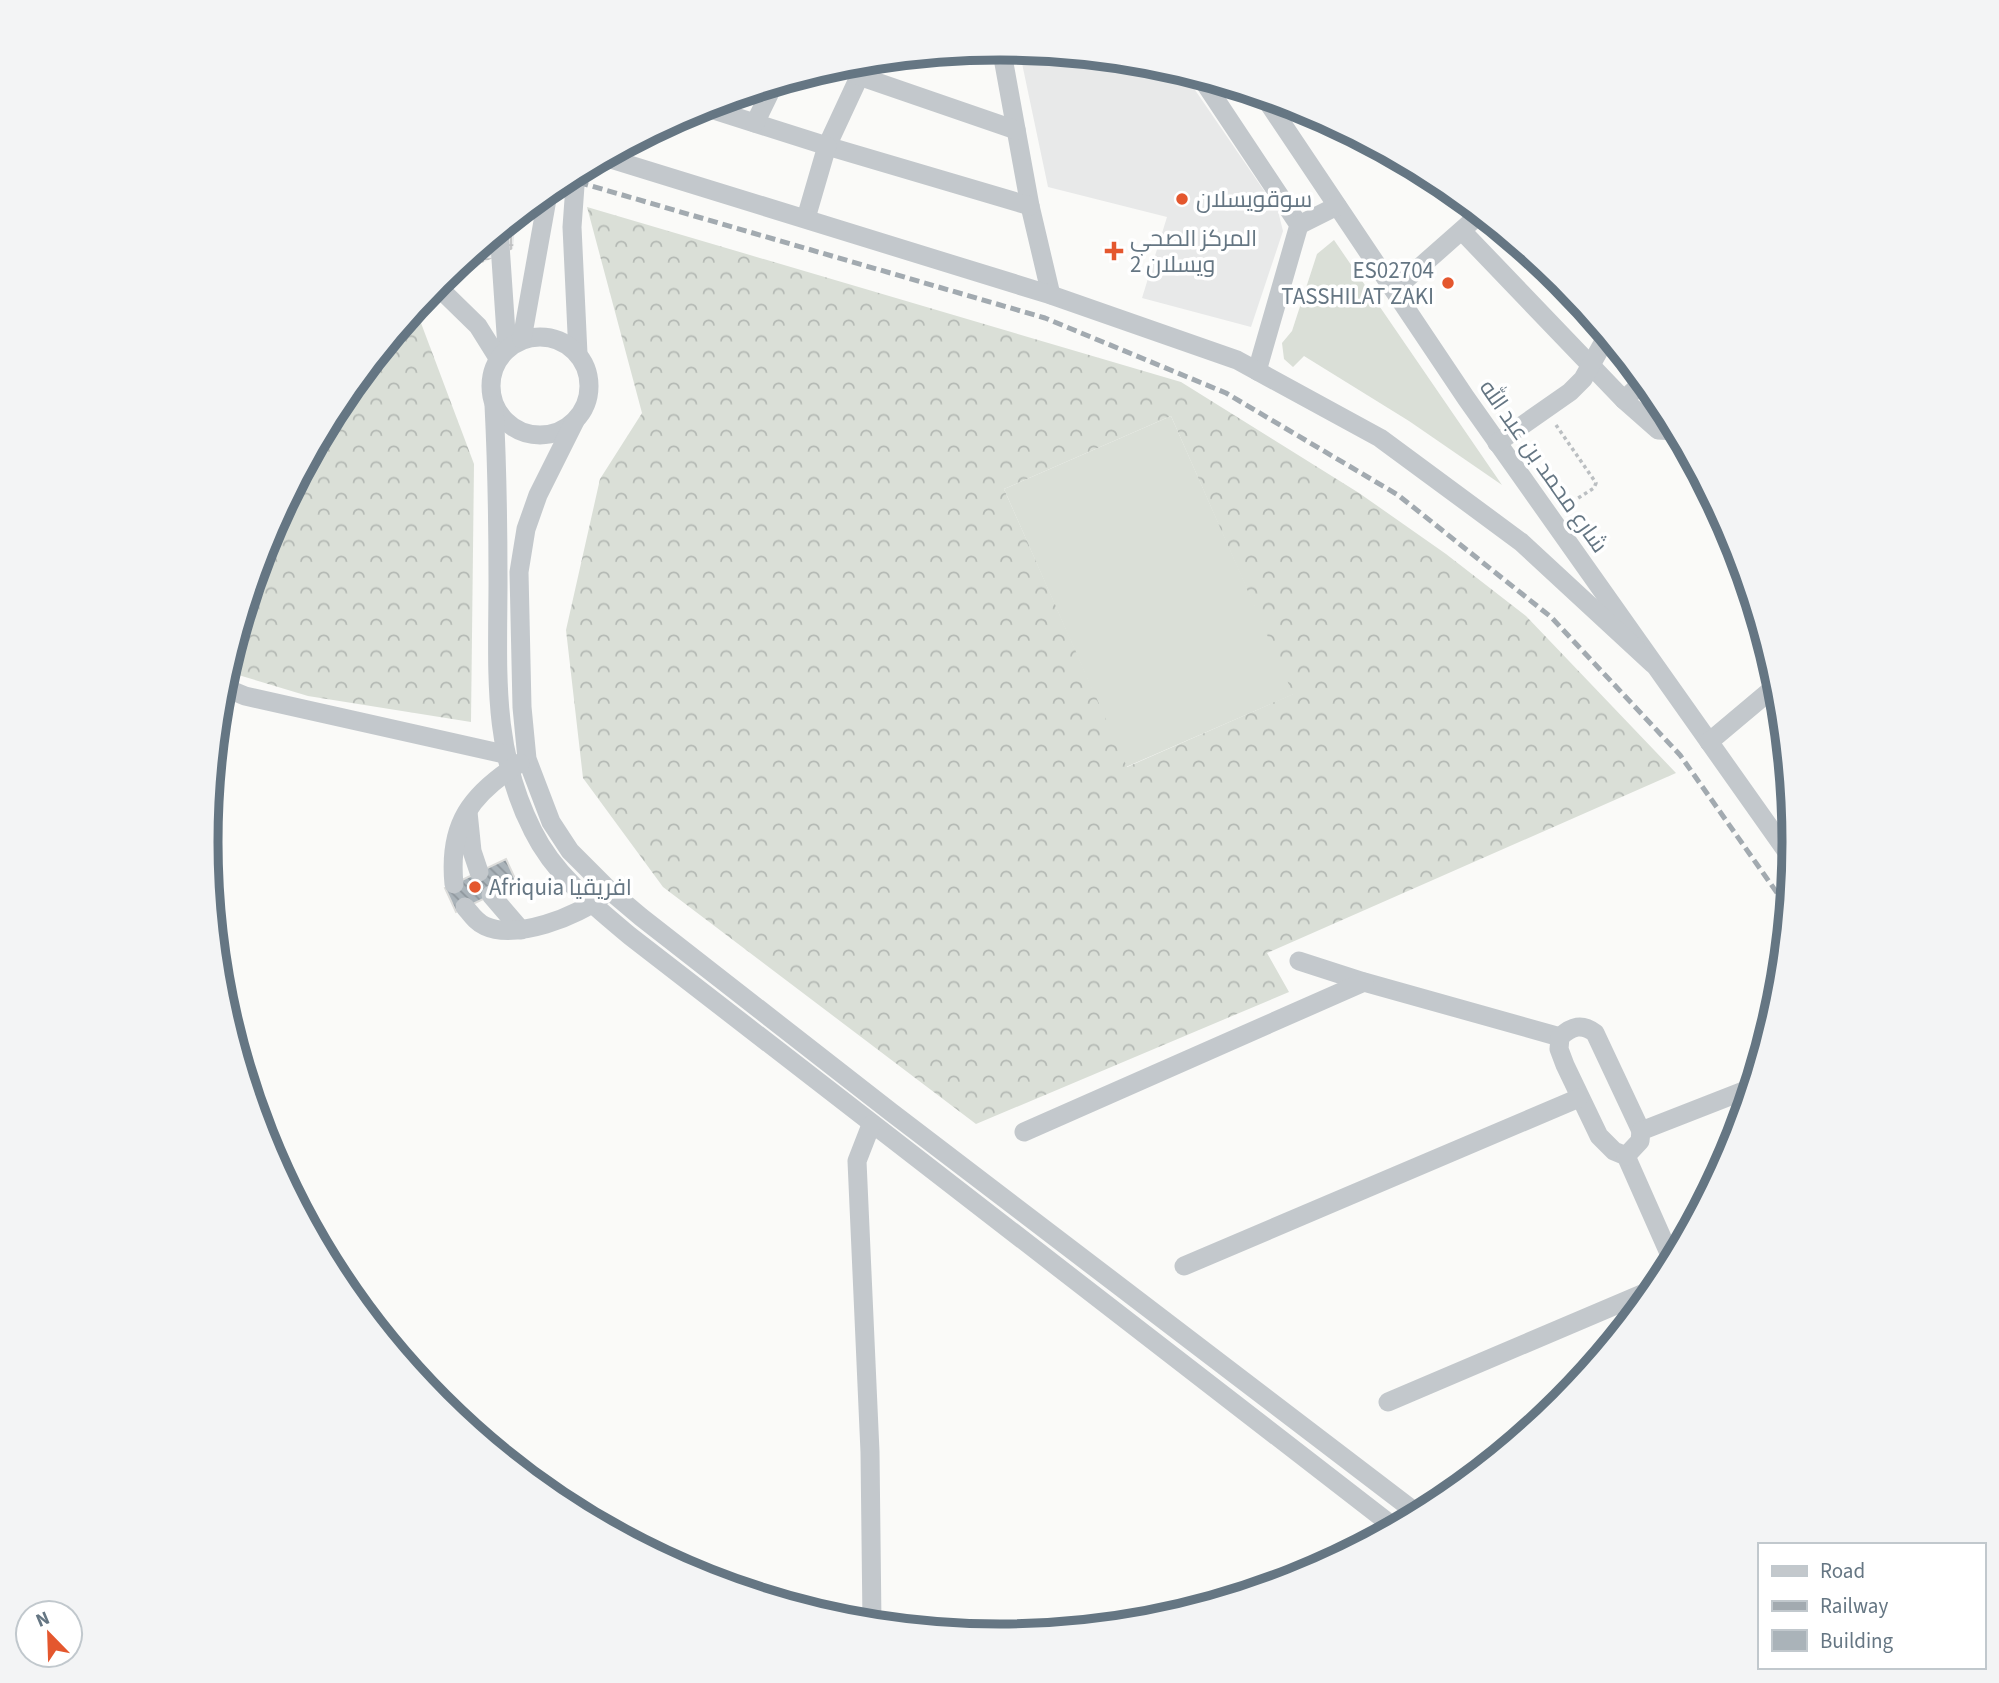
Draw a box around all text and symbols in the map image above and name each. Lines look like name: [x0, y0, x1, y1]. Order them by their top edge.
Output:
place label: سوقويسلان: [1196, 183, 1312, 216]
marker: سوقويسلان: [1174, 191, 1190, 207]
place label: المركز الصحي ويسلان 2: [1130, 222, 1257, 281]
marker: المركز الصحي ويسلان 2: [1104, 241, 1124, 261]
place label: ES02704 TASSHILAT ZAKI: [1281, 254, 1434, 313]
marker: ES02704 TASSHILAT ZAKI: [1440, 275, 1456, 291]
street label: شارع محمد بن عبد الله: [1471, 373, 1616, 560]
place label: Afriquia افريقيا: [489, 871, 632, 904]
marker: Afriquia افريقيا: [467, 879, 483, 895]
legend: [1758, 1543, 1985, 1669]
text: Road: [1820, 1556, 1865, 1586]
text: Railway: [1820, 1591, 1888, 1621]
north arrow: [14, 1599, 84, 1669]
text: N: [32, 1605, 54, 1635]
text: Building: [1820, 1626, 1894, 1656]

